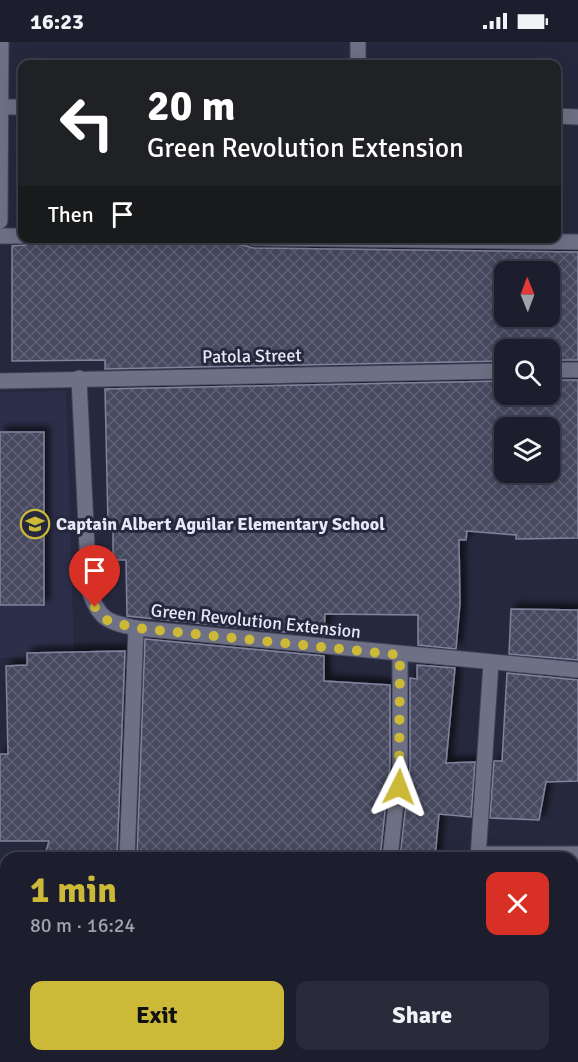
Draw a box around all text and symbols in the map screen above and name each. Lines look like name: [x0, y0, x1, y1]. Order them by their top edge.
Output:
text: 16:23: [30, 8, 84, 35]
text: 20 m: [147, 81, 236, 132]
icon: left: [48, 84, 126, 162]
text: Green Revolution Extension: [147, 132, 464, 165]
icon: arrive: [106, 198, 139, 231]
text: Then: [48, 201, 94, 228]
north arrow: [494, 261, 560, 327]
map controls: [494, 261, 560, 483]
button: search: [494, 339, 560, 405]
street label: Patola Street: [202, 344, 302, 368]
button: layers: [494, 417, 560, 483]
school or university icon: Captain Albert Aguilar Elementary School: [19, 508, 51, 540]
place label: Captain Albert Aguilar Elementary School: [56, 513, 385, 535]
pin: [69, 545, 120, 607]
icon: arrive: [78, 554, 111, 587]
street label: Green Revolution Extension: [150, 599, 362, 643]
position arrow: [367, 755, 431, 819]
text: 1 min: [30, 868, 117, 913]
button: close: [486, 872, 549, 935]
text: 80 m · 16:24: [30, 913, 135, 938]
button: Exit: [30, 981, 284, 1050]
button: Share: [296, 981, 549, 1050]

